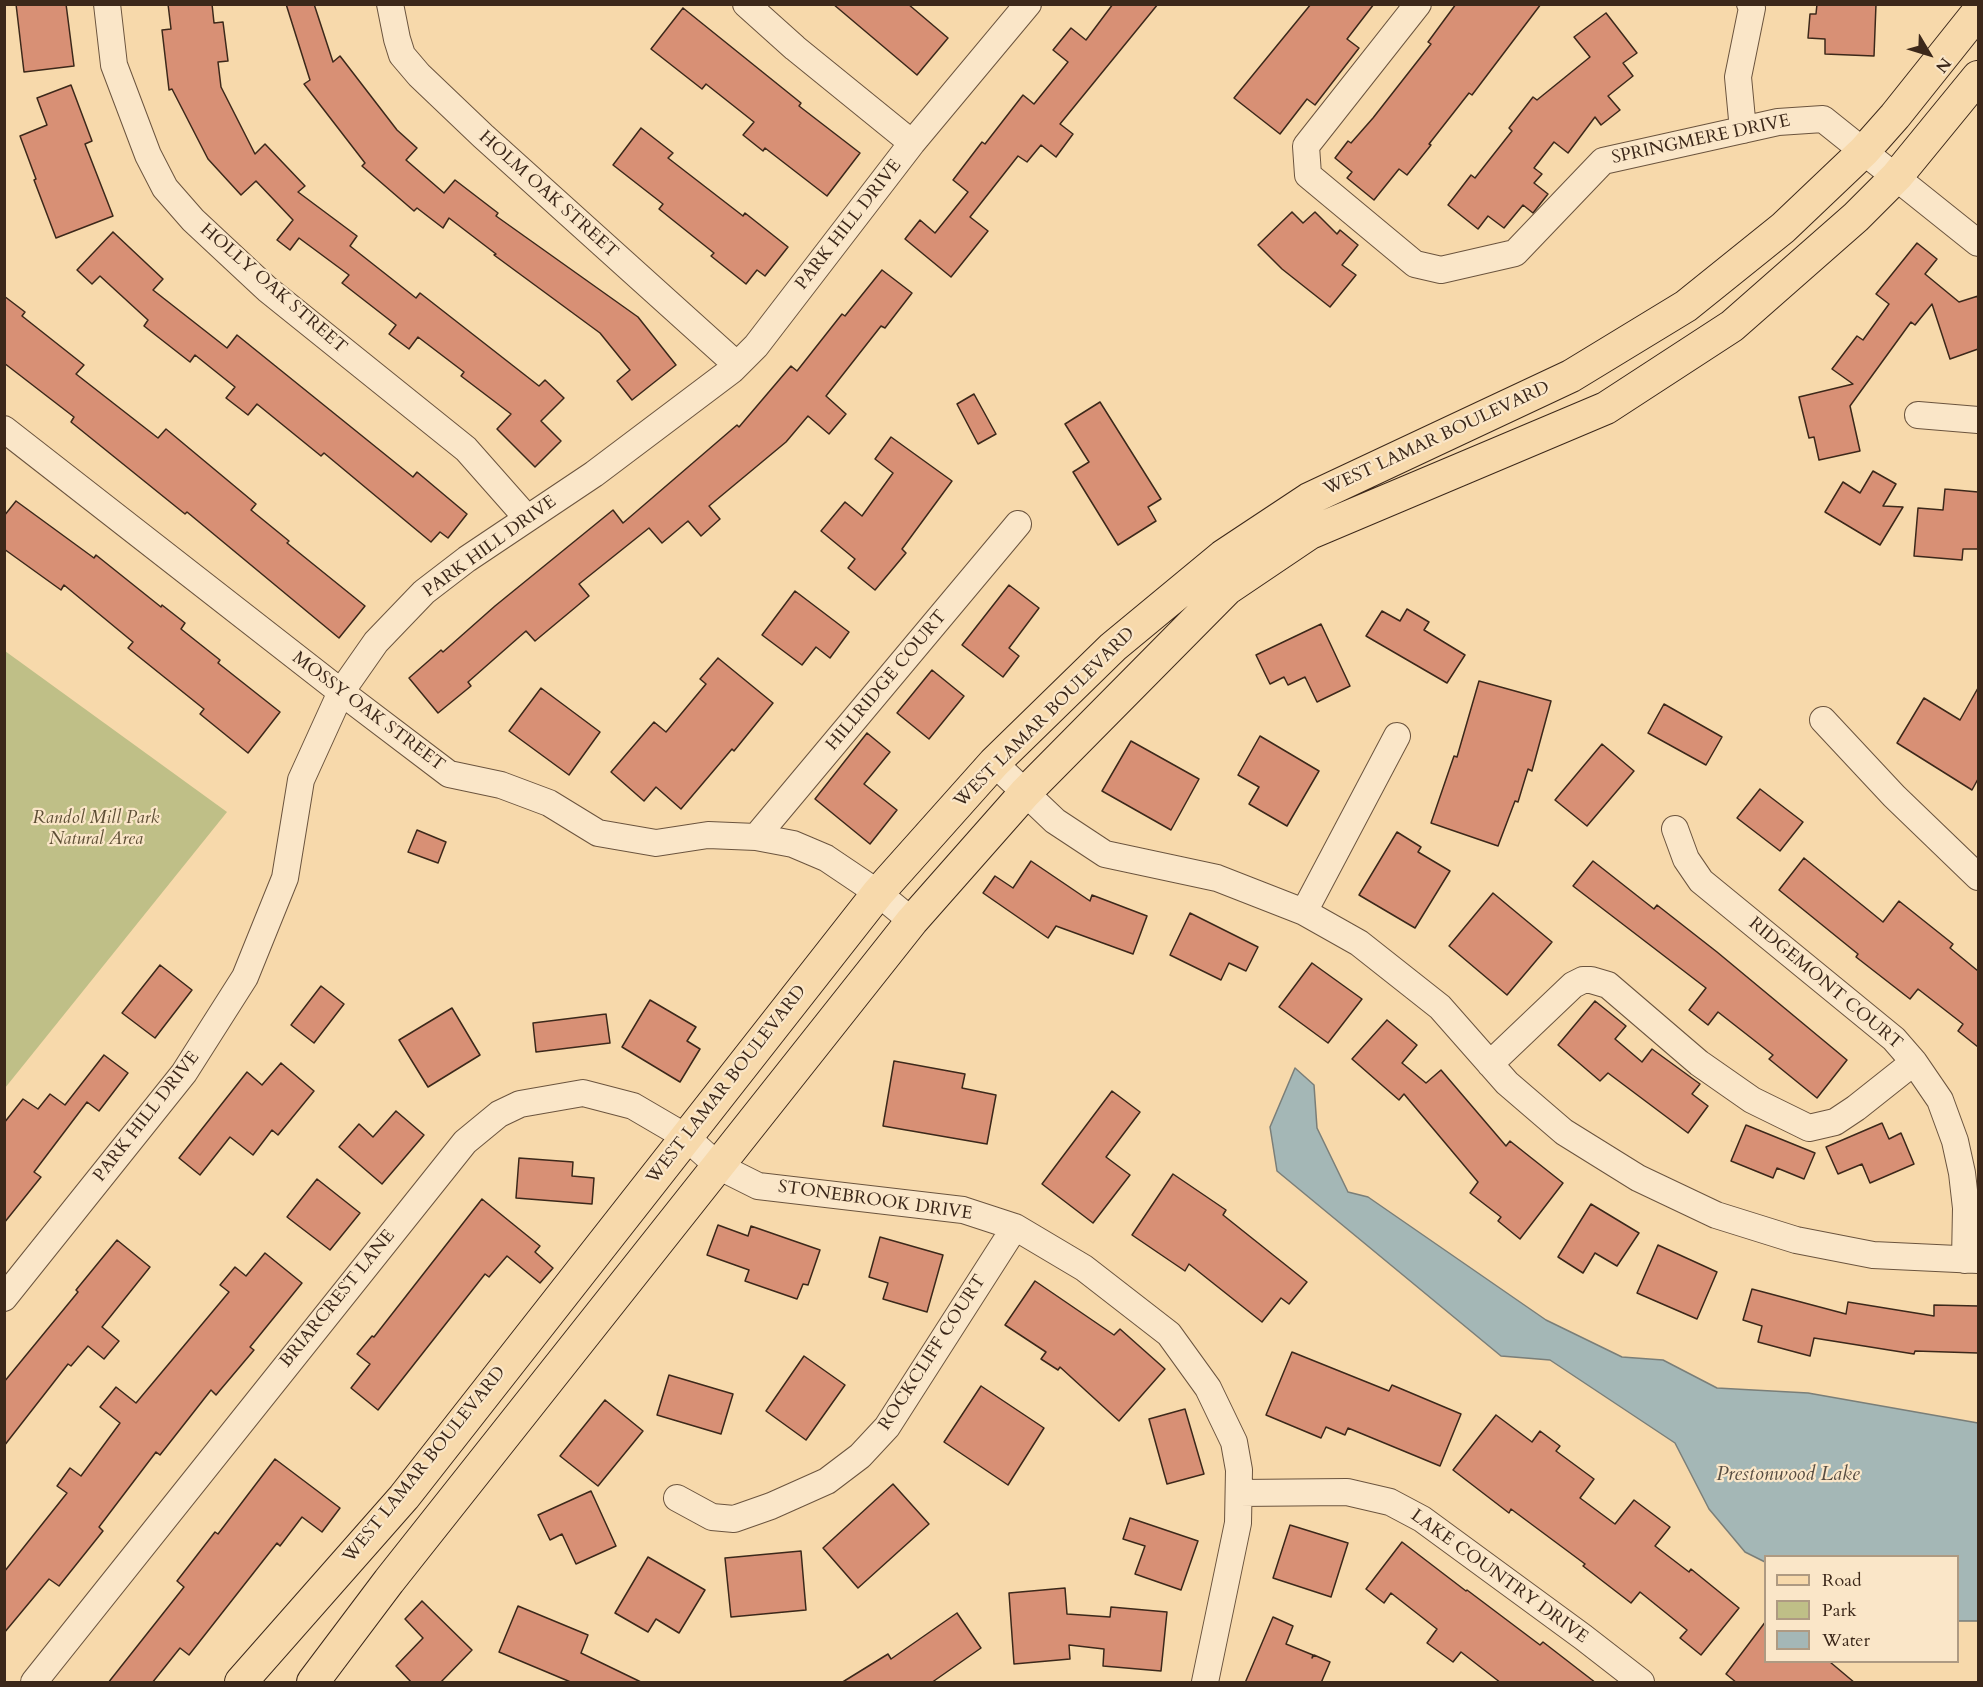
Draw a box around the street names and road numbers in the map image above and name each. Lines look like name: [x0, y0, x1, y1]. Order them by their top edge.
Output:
street label: SPRINGMERE DRIVE: [1610, 111, 1792, 169]
street label: HOLM OAK STREET: [474, 127, 622, 263]
street label: PARK HILL DRIVE: [791, 155, 907, 295]
street label: HOLLY OAK STREET: [195, 219, 351, 359]
street label: WEST LAMAR BOULEVARD: [1321, 377, 1553, 501]
street label: PARK HILL DRIVE: [419, 491, 561, 603]
street label: HILLRIDGE COURT: [822, 607, 952, 755]
street label: WEST LAMAR BOULEVARD: [950, 623, 1140, 813]
street label: MOSSY OAK STREET: [287, 648, 449, 776]
street label: RIDGEMONT COURT: [1744, 913, 1906, 1055]
street label: WEST LAMAR BOULEVARD: [643, 981, 811, 1189]
street label: PARK HILL DRIVE: [89, 1047, 205, 1187]
street label: STONEBROOK DRIVE: [777, 1177, 973, 1225]
street label: BRIARCREST LANE: [276, 1226, 400, 1372]
street label: ROCKCLIFF COURT: [875, 1271, 991, 1435]
street label: WEST LAMAR BOULEVARD: [339, 1362, 511, 1568]
street label: LAKE COUNTRY DRIVE: [1406, 1505, 1592, 1649]

